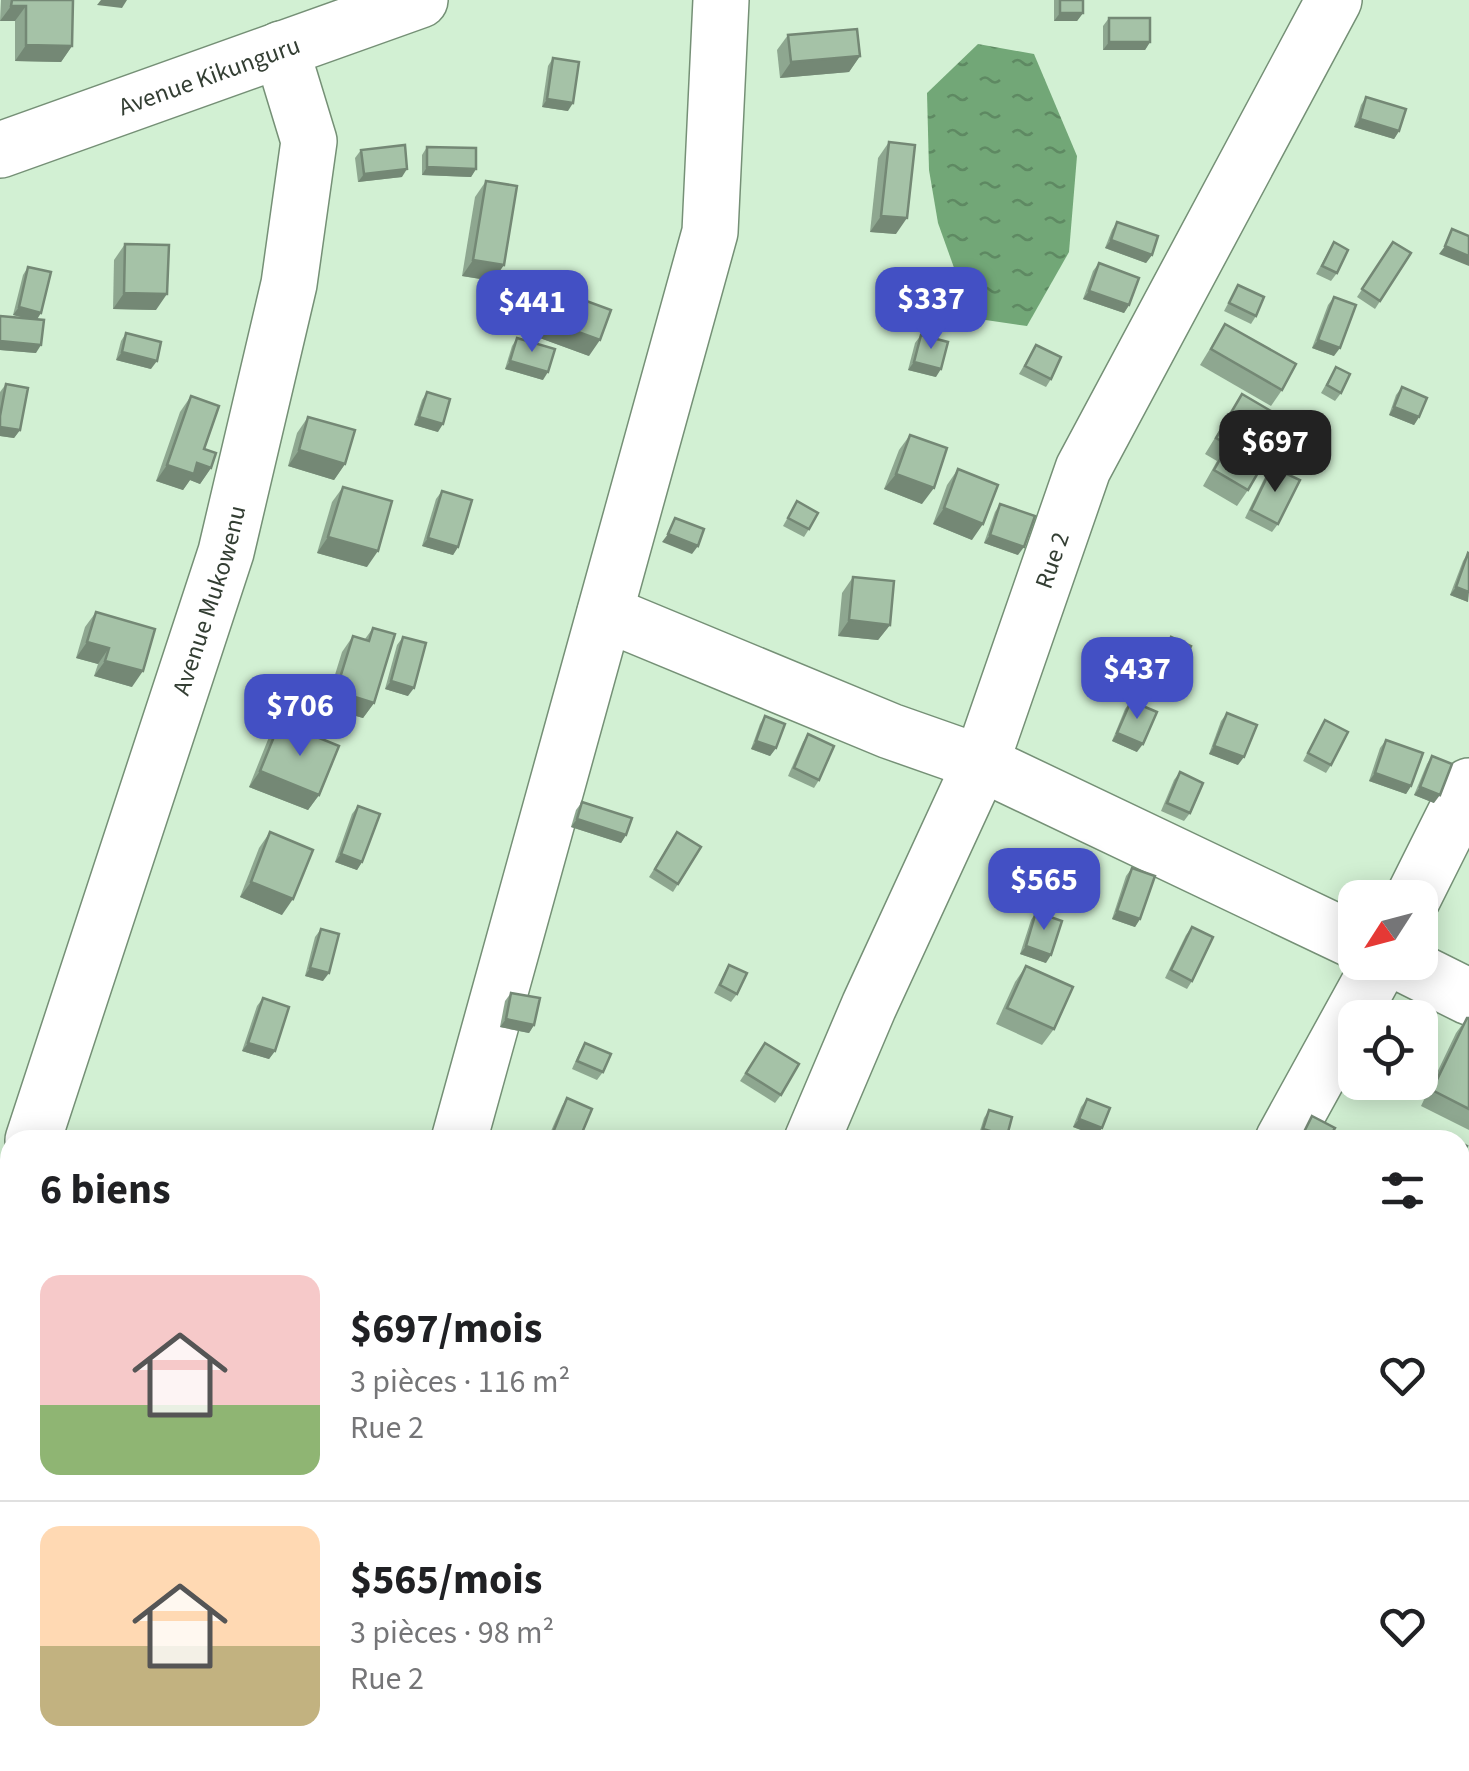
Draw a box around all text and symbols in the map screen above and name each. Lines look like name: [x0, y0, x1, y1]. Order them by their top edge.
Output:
street label: Avenue Kikunguru: [114, 27, 305, 125]
pin: $337: [872, 267, 990, 352]
pin: $441: [473, 270, 591, 355]
text: $337: [897, 276, 965, 322]
text: $441: [498, 279, 566, 325]
pin: $697: [1216, 410, 1334, 495]
text: $697: [1241, 419, 1309, 465]
street label: Avenue Mukowenu: [163, 502, 255, 700]
street label: Rue 2: [1026, 527, 1079, 594]
pin: $437: [1078, 637, 1196, 722]
text: $437: [1103, 646, 1171, 692]
pin: $706: [241, 674, 359, 759]
text: $706: [266, 683, 334, 729]
pin: $565: [985, 848, 1103, 933]
text: $565: [1010, 857, 1078, 903]
north arrow: [1338, 880, 1438, 980]
map controls: [1338, 880, 1438, 1100]
button: locate: [1338, 1000, 1438, 1100]
text: 6 biens: [40, 1160, 171, 1220]
icon: filters: [1375, 1163, 1430, 1218]
text: $697/mois: [350, 1299, 542, 1359]
icon: home: [120, 1315, 240, 1435]
icon: heart: [1375, 1348, 1430, 1403]
text: 3 pièces · 116 m²: [350, 1359, 570, 1405]
text: Rue 2: [350, 1405, 424, 1451]
text: $565/mois: [350, 1550, 542, 1610]
icon: home: [120, 1566, 240, 1686]
icon: heart: [1375, 1599, 1430, 1654]
text: 3 pièces · 98 m²: [350, 1610, 554, 1656]
text: Rue 2: [350, 1656, 424, 1702]

